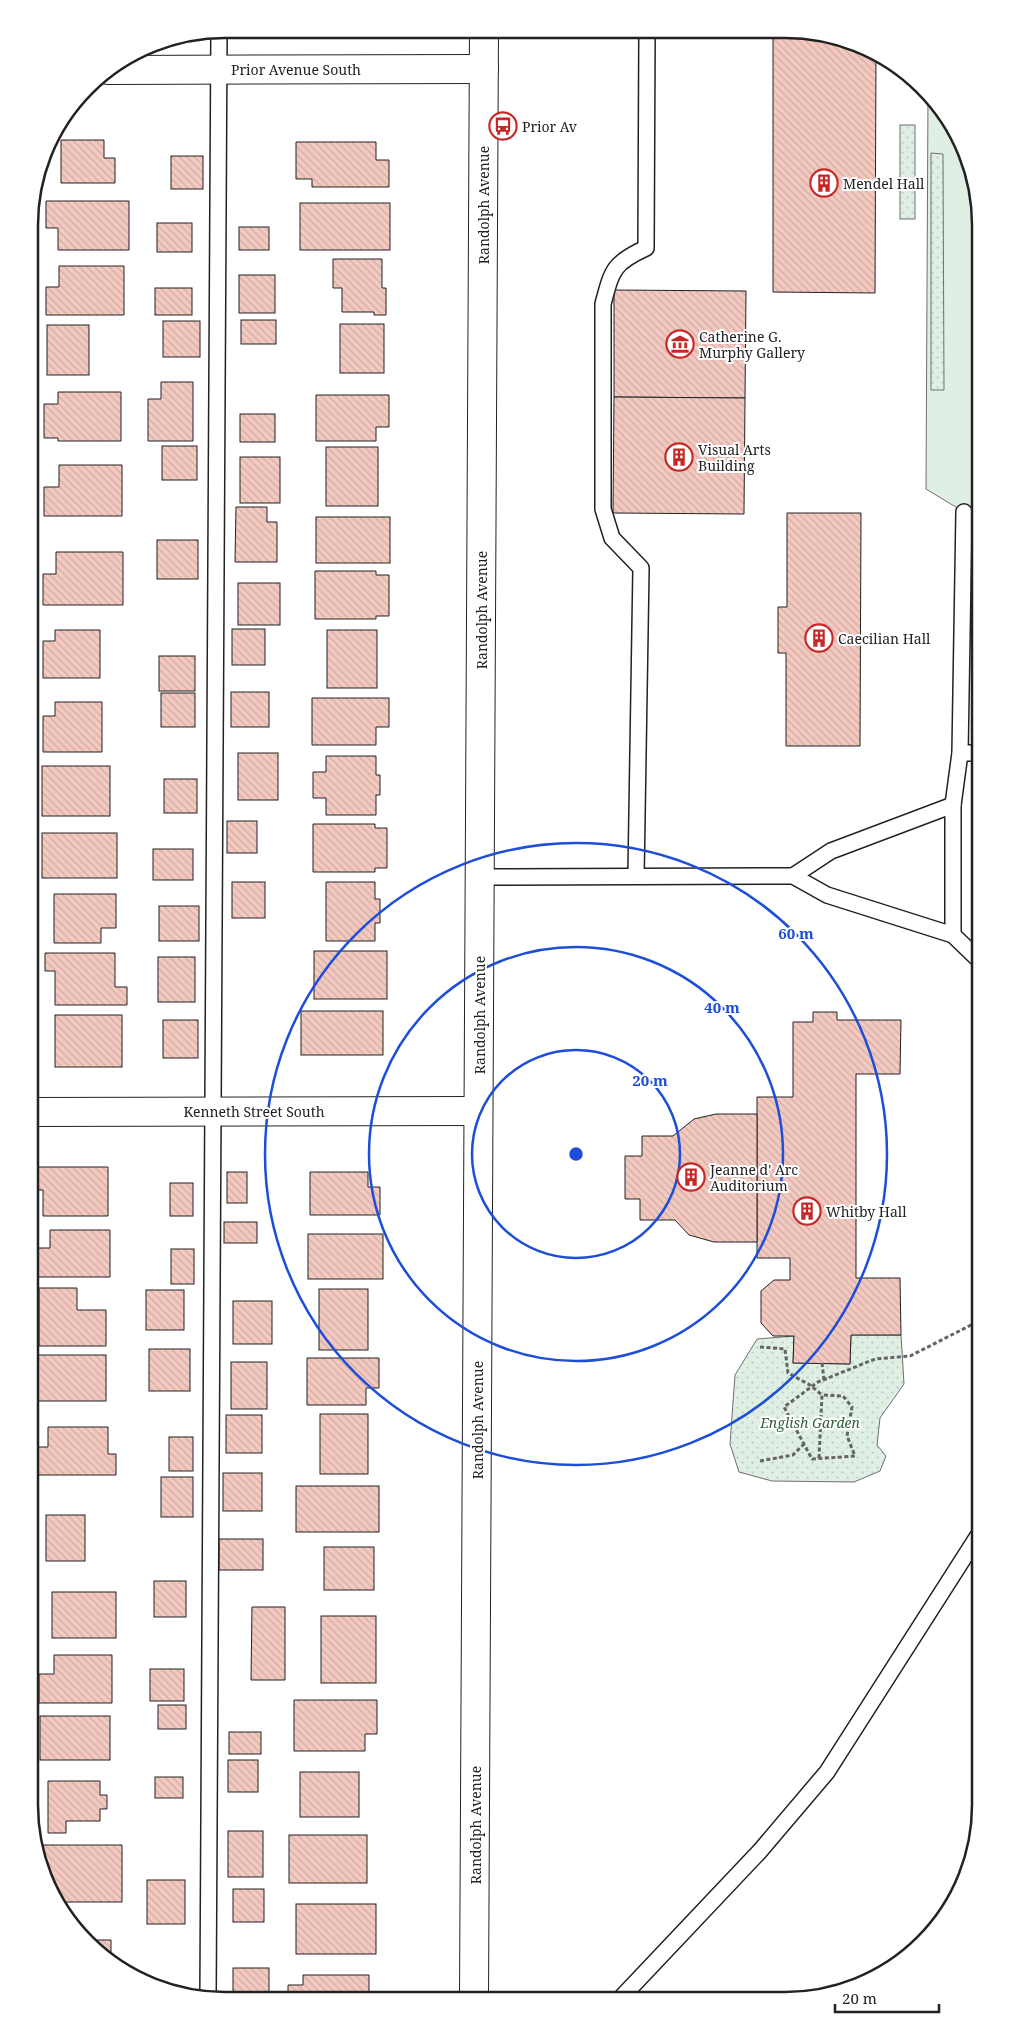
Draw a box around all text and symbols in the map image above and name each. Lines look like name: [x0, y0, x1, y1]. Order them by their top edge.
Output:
street label: Prior Avenue South: [231, 60, 361, 79]
bus stop icon: Prior Av: [488, 111, 518, 141]
place label: Prior Av: [522, 117, 578, 136]
street label: Randolph Avenue: [474, 146, 493, 264]
building icon: Mendel Hall: [809, 168, 839, 198]
place label: Mendel Hall: [843, 174, 925, 193]
place label: Catherine G. Murphy Gallery: [699, 327, 805, 362]
museum icon: Catherine G. Murphy Gallery: [665, 329, 695, 359]
place label: Visual Arts Building: [698, 440, 771, 475]
building icon: Visual Arts Building: [664, 442, 694, 472]
street label: Randolph Avenue: [472, 551, 491, 669]
building icon: Caecilian Hall: [804, 623, 834, 653]
place label: Caecilian Hall: [838, 629, 931, 648]
text: 60 m: [778, 923, 814, 943]
street label: Randolph Avenue: [470, 956, 489, 1074]
text: 40 m: [704, 997, 740, 1017]
text: 20 m: [632, 1070, 668, 1090]
street label: Kenneth Street South: [183, 1102, 325, 1121]
centre of rings: [567, 1145, 585, 1163]
place label: Jeanne d' Arc Auditorium: [709, 1160, 798, 1195]
building icon: Jeanne d' Arc Auditorium: [676, 1162, 706, 1192]
building icon: Whitby Hall: [792, 1196, 822, 1226]
place label: Whitby Hall: [826, 1202, 907, 1221]
street label: Randolph Avenue: [468, 1361, 487, 1479]
park label: English Garden: [759, 1413, 860, 1432]
street label: Randolph Avenue: [466, 1766, 485, 1884]
scale bar: [835, 1982, 939, 2014]
text: 20 m: [842, 1988, 877, 2008]

